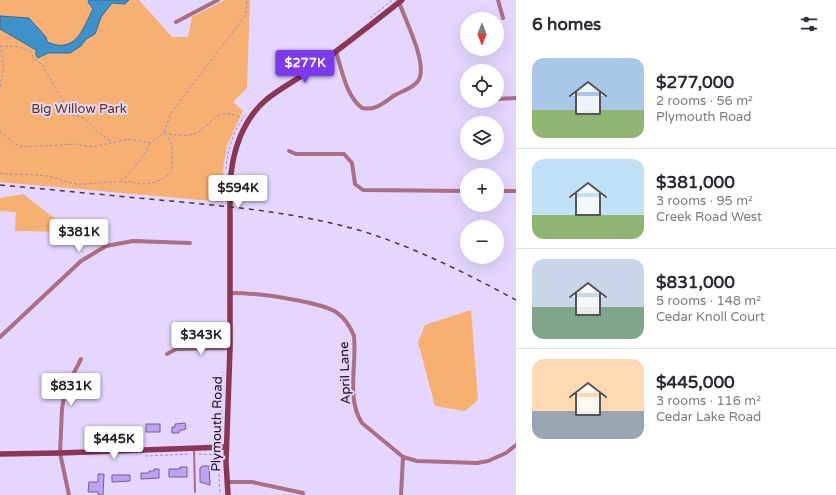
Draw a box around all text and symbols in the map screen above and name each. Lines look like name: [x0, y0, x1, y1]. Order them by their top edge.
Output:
north arrow: [460, 12, 504, 56]
map controls: [460, 12, 504, 264]
icon: filters: [798, 13, 820, 35]
text: 6 homes: [532, 14, 601, 35]
pin: $277K: [277, 50, 333, 84]
text: $277K: [284, 55, 326, 71]
button: locate: [460, 64, 504, 108]
text: $277,000: [656, 72, 734, 93]
icon: home: [564, 74, 612, 122]
text: 2 rooms · 56 m²: [656, 93, 753, 109]
park label: Big Willow Park: [31, 101, 127, 117]
text: Plymouth Road: [656, 109, 752, 125]
button: layers: [460, 116, 504, 160]
button: +: [460, 168, 504, 212]
text: $381,000: [656, 172, 735, 193]
pin: $594K: [210, 175, 266, 209]
icon: home: [564, 175, 612, 223]
text: $594K: [217, 180, 259, 196]
text: 3 rooms · 95 m²: [656, 193, 753, 209]
text: Creek Road West: [656, 209, 762, 225]
pin: $381K: [51, 219, 107, 253]
button: −: [460, 220, 504, 264]
text: $381K: [58, 224, 100, 240]
text: $831,000: [656, 272, 735, 293]
icon: home: [564, 275, 612, 323]
text: 5 rooms · 148 m²: [656, 293, 761, 309]
text: Cedar Knoll Court: [656, 309, 765, 325]
pin: $343K: [173, 322, 229, 356]
text: $343K: [180, 327, 222, 343]
street label: April Lane: [336, 341, 354, 405]
text: $445,000: [656, 372, 735, 393]
pin: $831K: [43, 373, 99, 407]
icon: home: [564, 375, 612, 423]
street label: Plymouth Road: [208, 376, 226, 472]
text: $831K: [50, 378, 92, 394]
text: 3 rooms · 116 m²: [656, 393, 761, 409]
text: Cedar Lake Road: [656, 409, 761, 425]
pin: $445K: [86, 426, 142, 460]
text: $445K: [93, 431, 135, 447]

